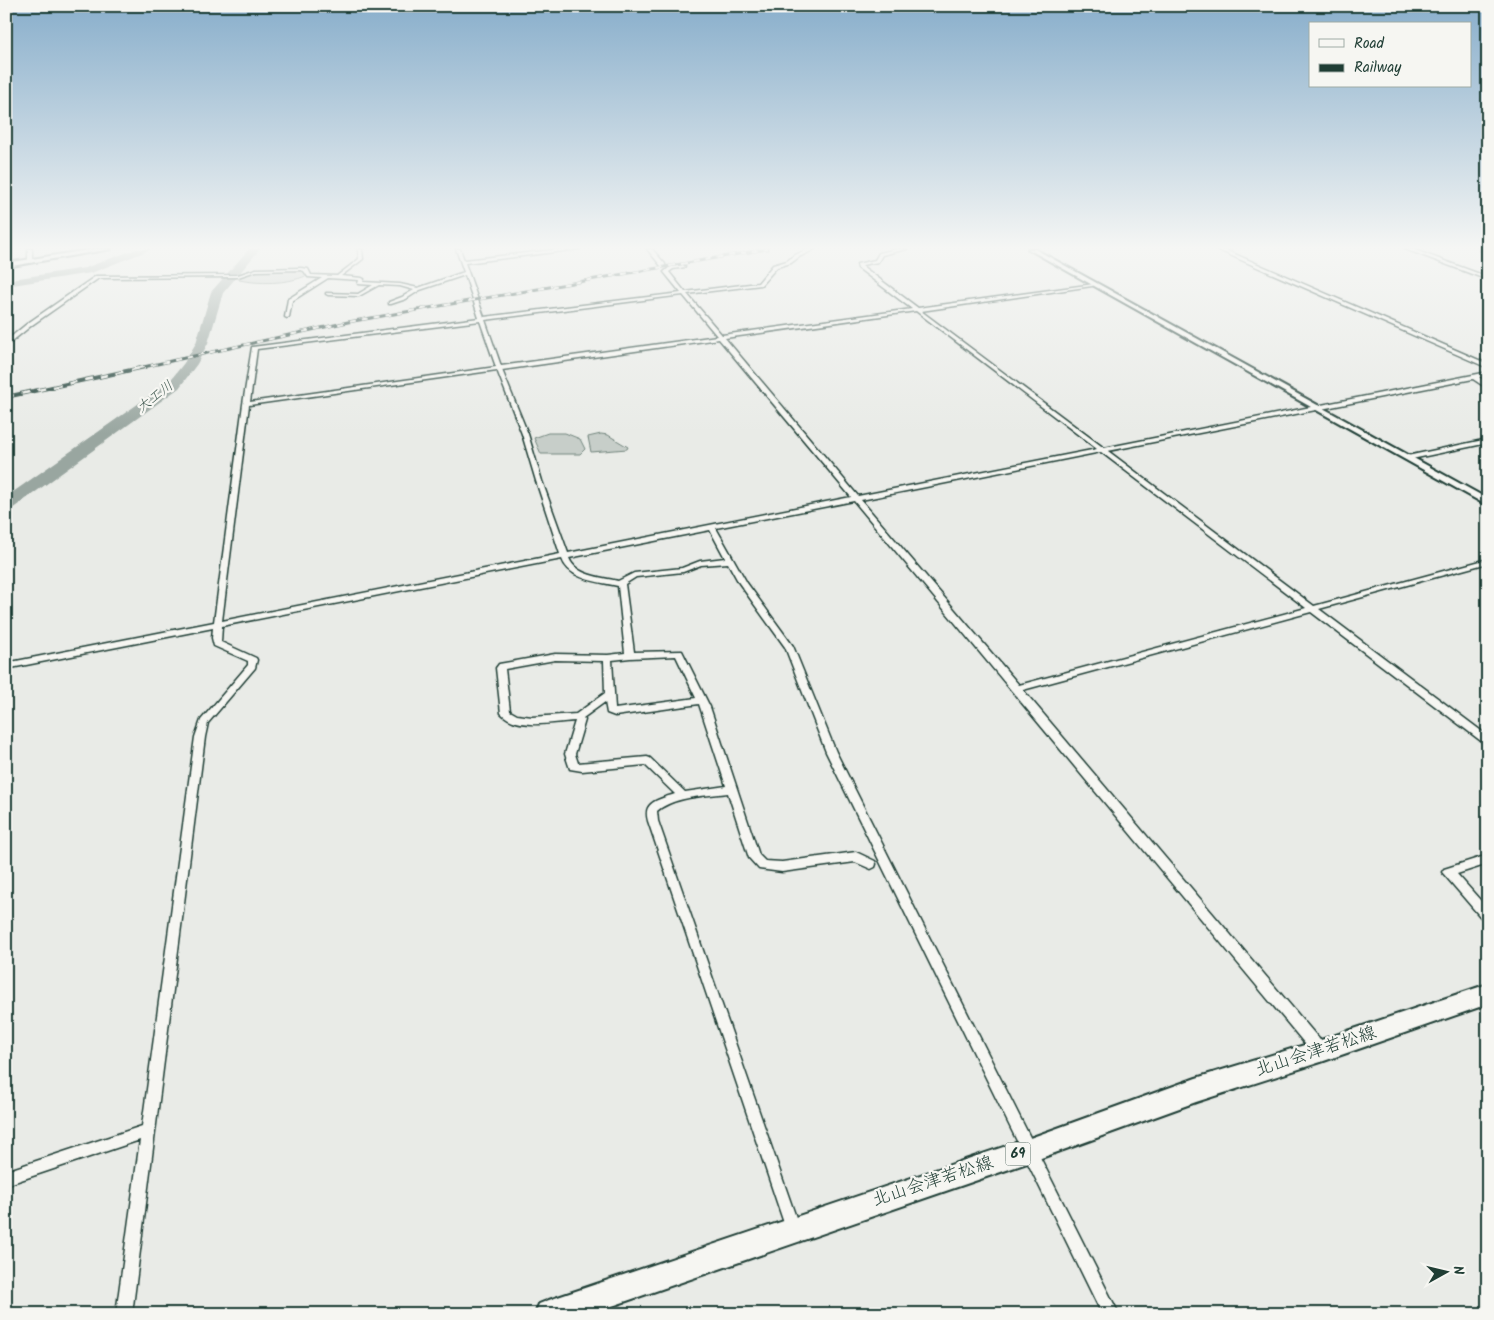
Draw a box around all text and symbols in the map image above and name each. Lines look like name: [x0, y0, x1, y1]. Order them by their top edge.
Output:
legend: [1309, 22, 1472, 88]
text: Road: [1354, 32, 1385, 56]
text: Railway: [1354, 56, 1402, 80]
water label: 大工川: [132, 375, 178, 419]
street label: 北山会津若松線: [1252, 1019, 1380, 1085]
road number: 69: [1006, 1142, 1030, 1166]
street label: 北山会津若松線: [869, 1149, 997, 1215]
north arrow: [1422, 1248, 1472, 1298]
text: N: [1446, 1264, 1469, 1276]

